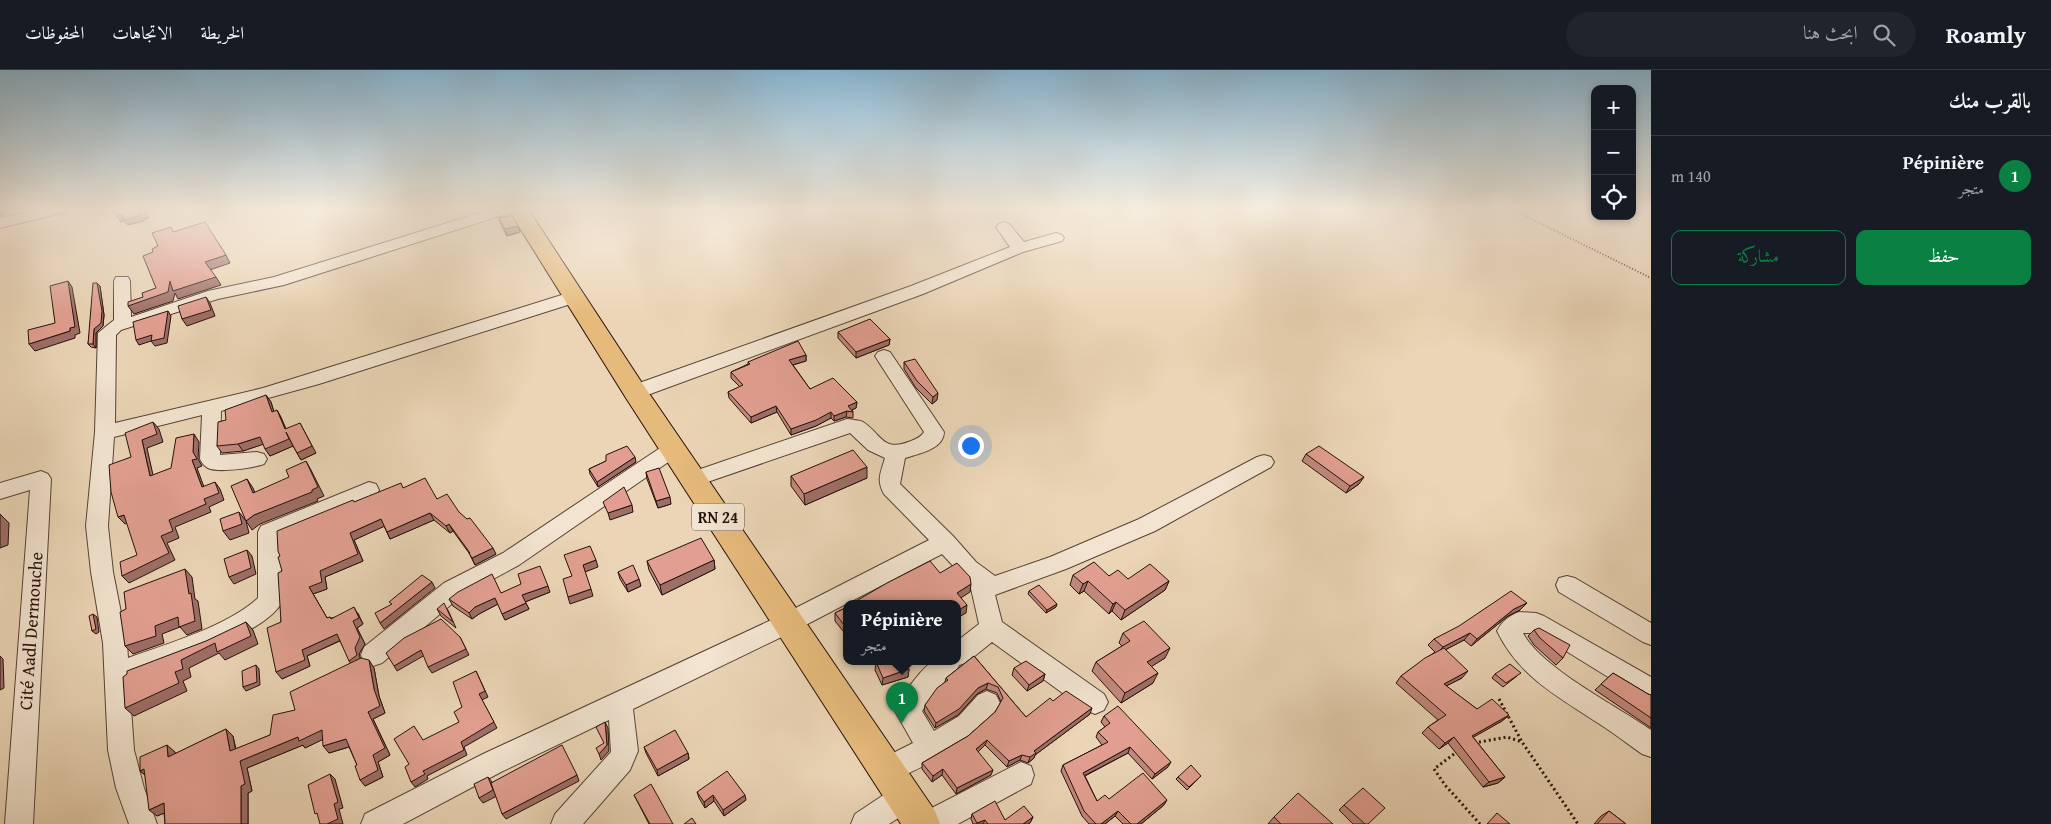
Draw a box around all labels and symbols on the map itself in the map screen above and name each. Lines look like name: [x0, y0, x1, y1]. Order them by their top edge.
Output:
your location: [958, 433, 984, 459]
road number: RN 24: [692, 504, 744, 531]
street label: Cité Aadl Dermouche: [12, 551, 49, 711]
pin: 1: [886, 682, 918, 723]

